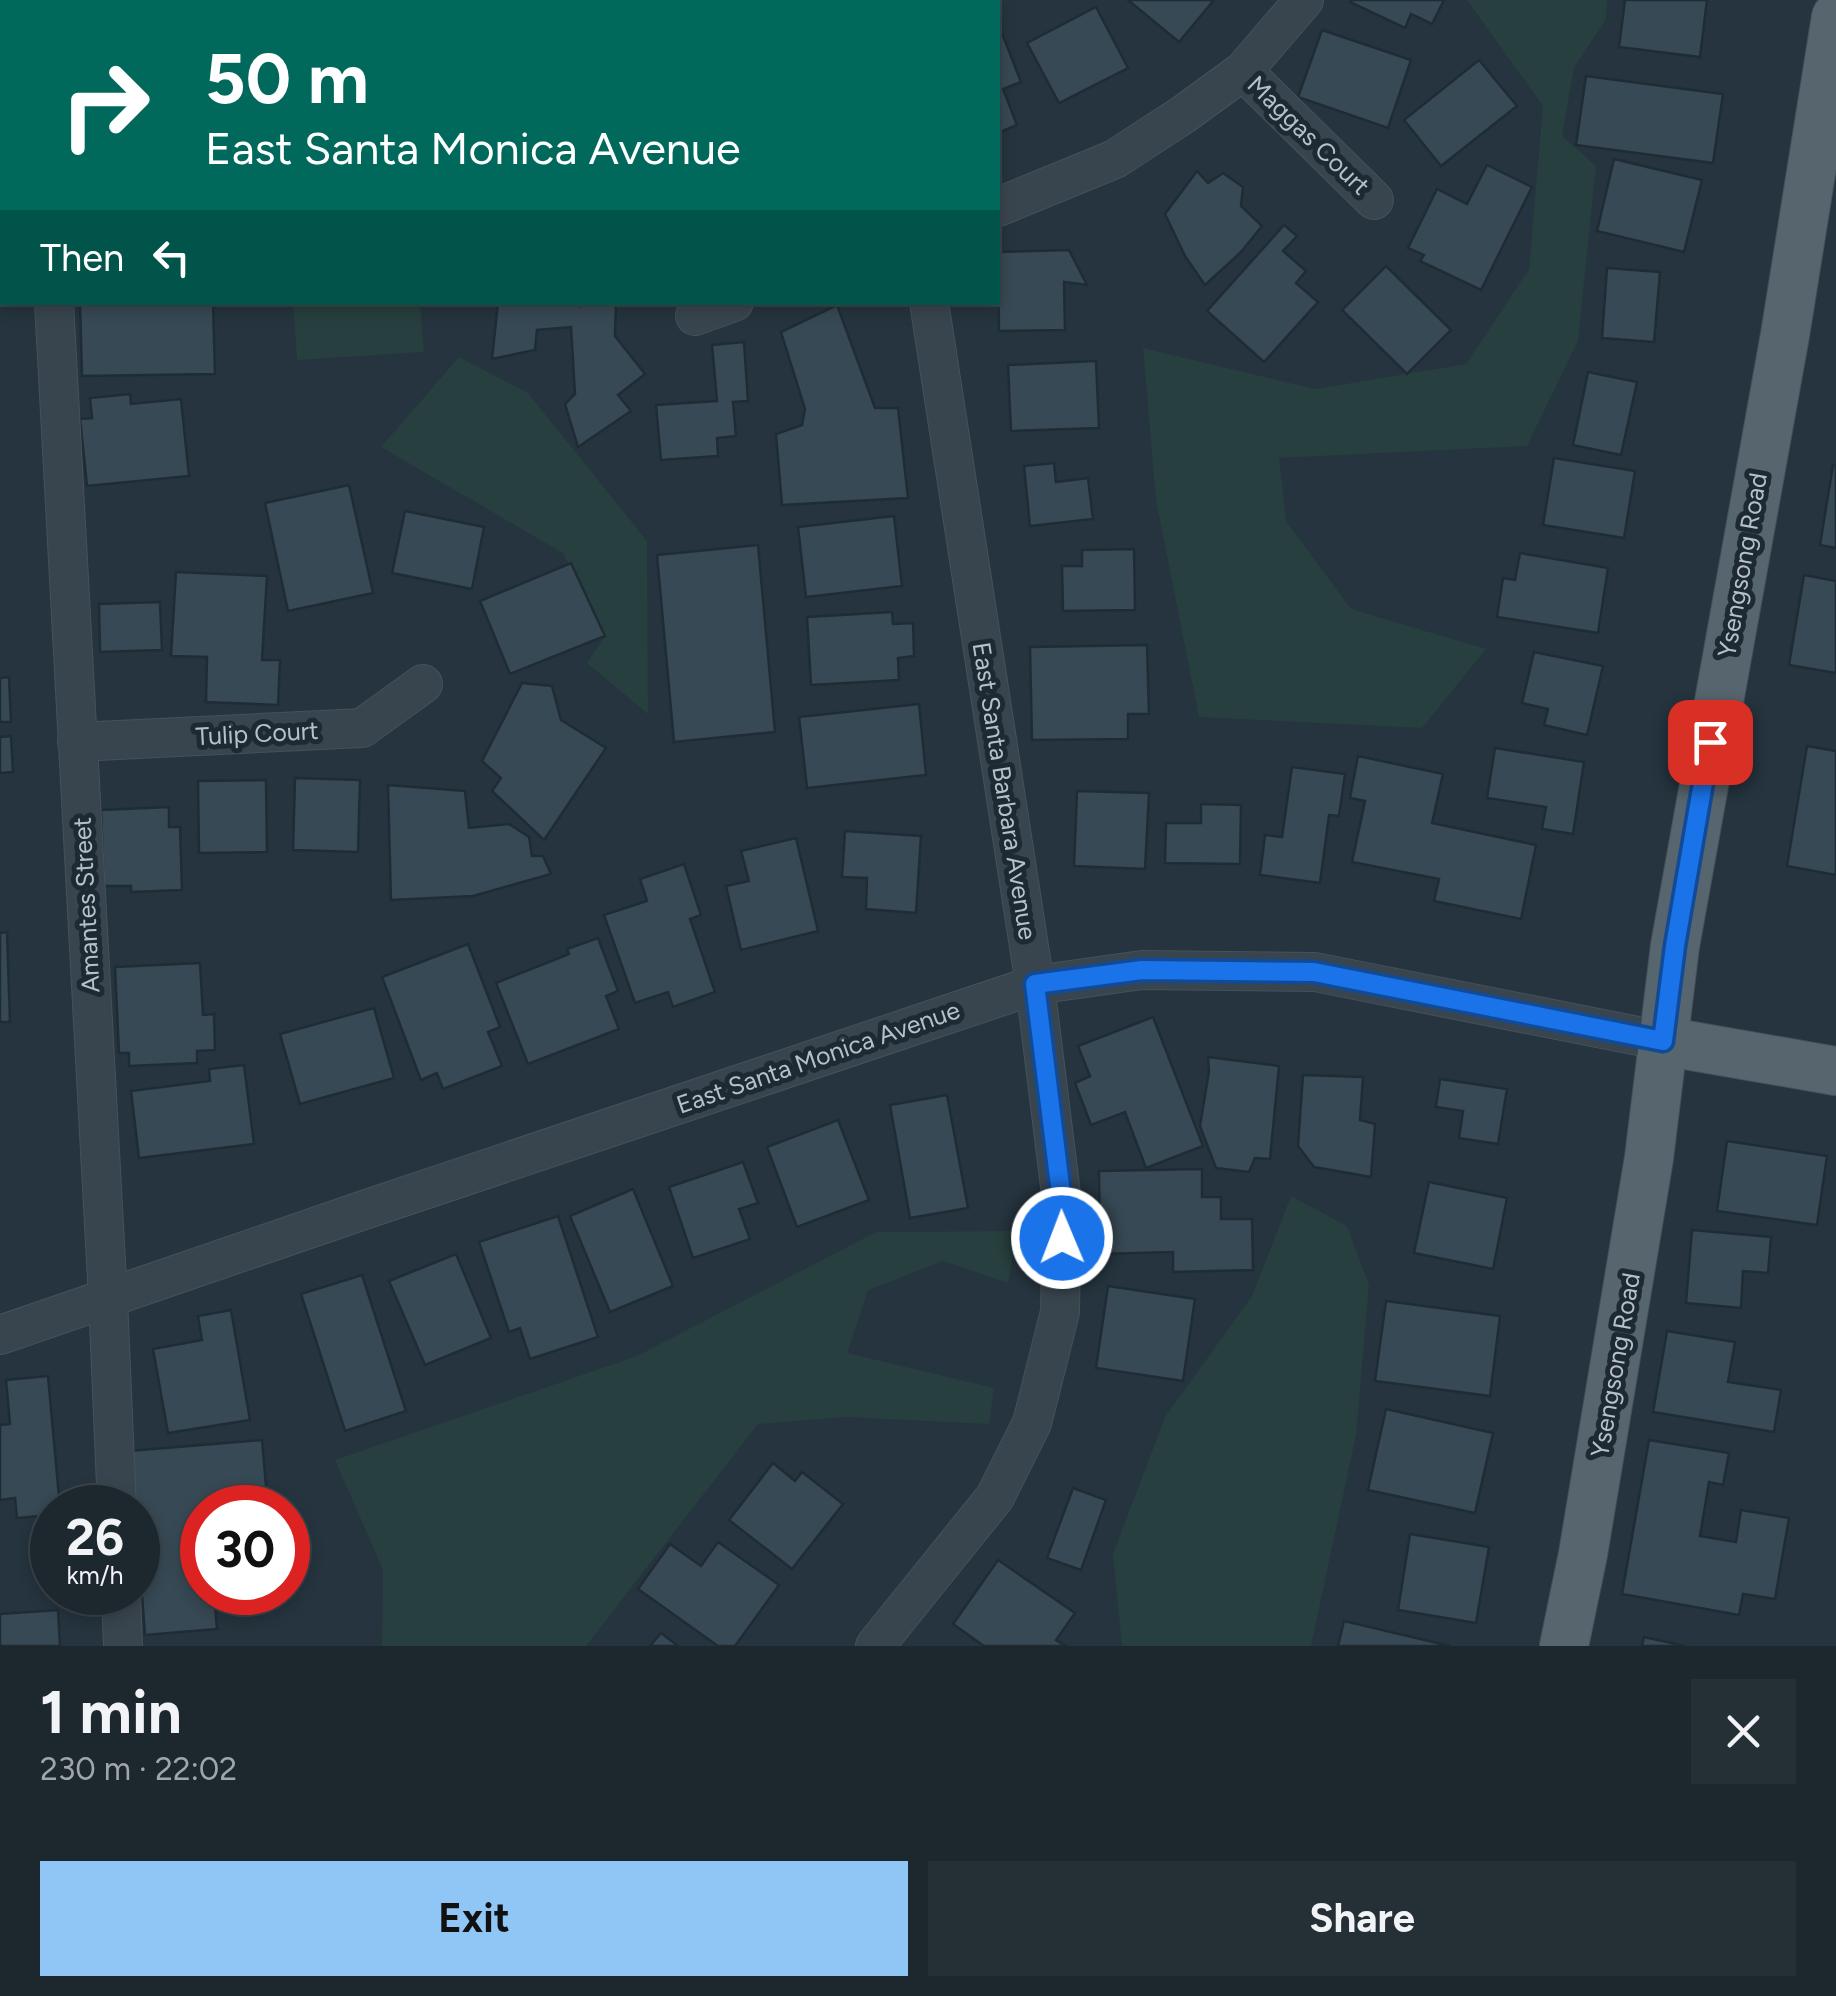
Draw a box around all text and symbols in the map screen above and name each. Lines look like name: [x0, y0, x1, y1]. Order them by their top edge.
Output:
text: 50 m: [205, 36, 369, 121]
icon: right: [40, 40, 170, 170]
street label: Maggas Court: [1242, 69, 1376, 201]
text: East Santa Monica Avenue: [205, 121, 741, 175]
icon: left: [144, 230, 199, 285]
text: Then: [40, 235, 124, 281]
street label: Ysengsong Road: [1711, 470, 1773, 660]
street label: East Santa Barbara Avenue: [967, 640, 1043, 942]
pin: [1668, 700, 1753, 785]
street label: Tulip Court: [195, 715, 319, 751]
icon: arrive: [1683, 715, 1738, 770]
street label: Amantes Street: [66, 816, 106, 994]
street label: East Santa Monica Avenue: [672, 994, 964, 1120]
position arrow: [1010, 1186, 1114, 1290]
street label: Ysengsong Road: [1584, 1270, 1646, 1460]
speed limit sign: 30: [180, 1485, 310, 1615]
text: 26: [66, 1507, 124, 1568]
text: km/h: [66, 1560, 124, 1590]
text: 1 min: [40, 1676, 182, 1748]
button: close: [1691, 1679, 1796, 1784]
text: 230 m · 22:02: [40, 1750, 237, 1788]
button: Exit: [40, 1861, 908, 1976]
button: Share: [928, 1861, 1796, 1976]

